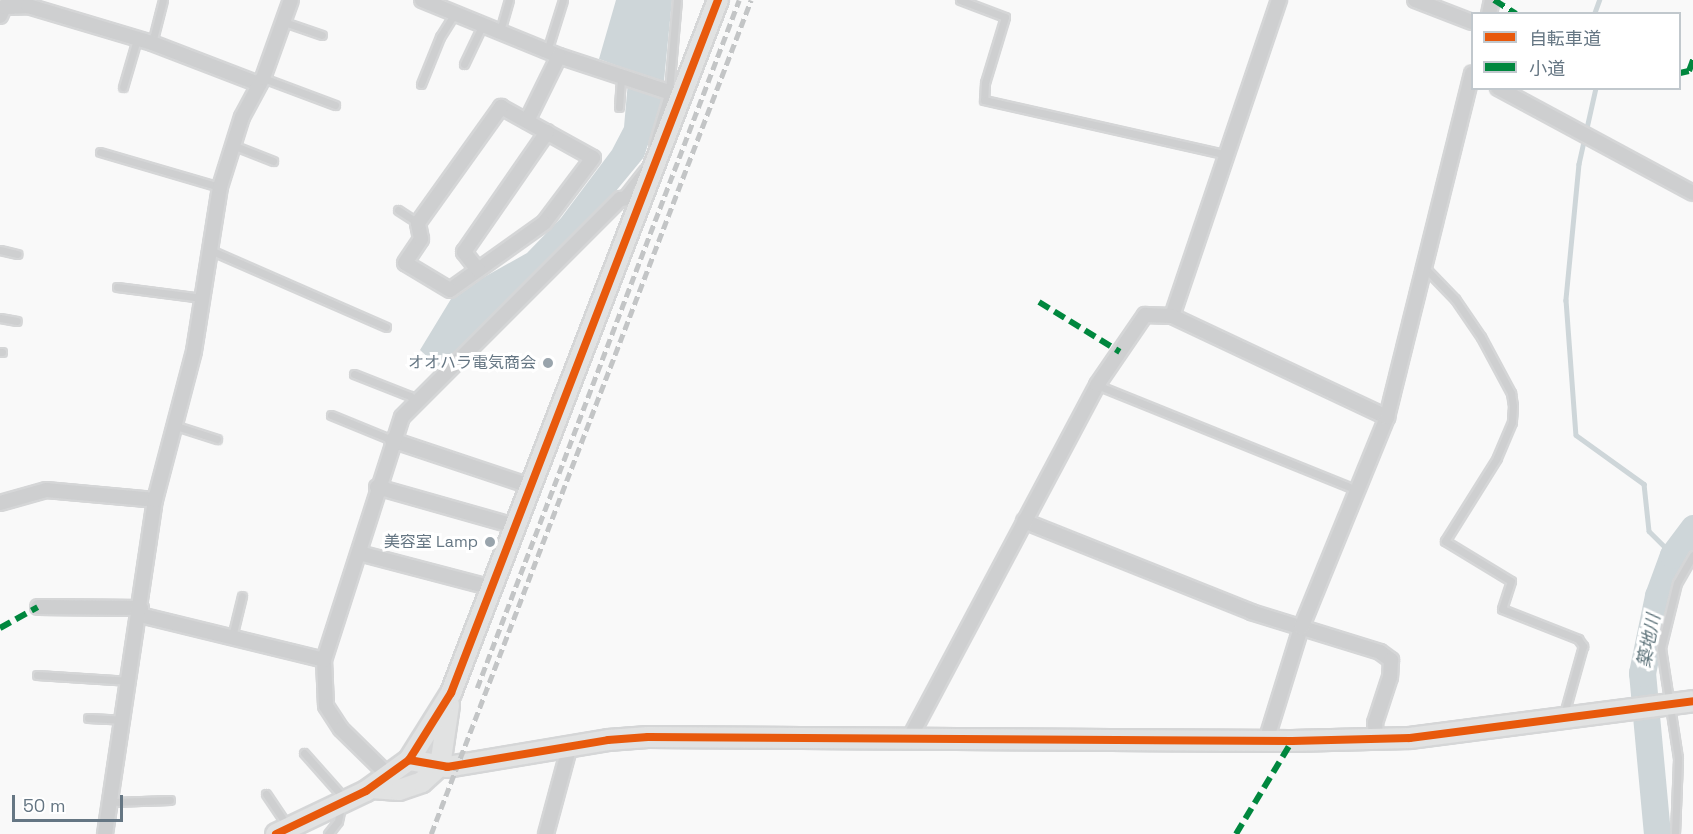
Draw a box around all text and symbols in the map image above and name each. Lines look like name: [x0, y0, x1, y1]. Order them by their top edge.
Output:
legend: [1471, 12, 1681, 90]
text: 自転車道: [1529, 27, 1601, 50]
text: 小道: [1529, 57, 1565, 80]
place label: オオハラ電気商会: [408, 353, 536, 373]
marker: オオハラ電気商会: [541, 356, 555, 370]
place label: 美容室 Lamp: [384, 532, 478, 552]
marker: 美容室 Lamp: [483, 535, 497, 549]
water label: 築地川: [1633, 612, 1665, 670]
scale bar: [15, 783, 126, 821]
text: 50 m: [23, 794, 65, 817]

